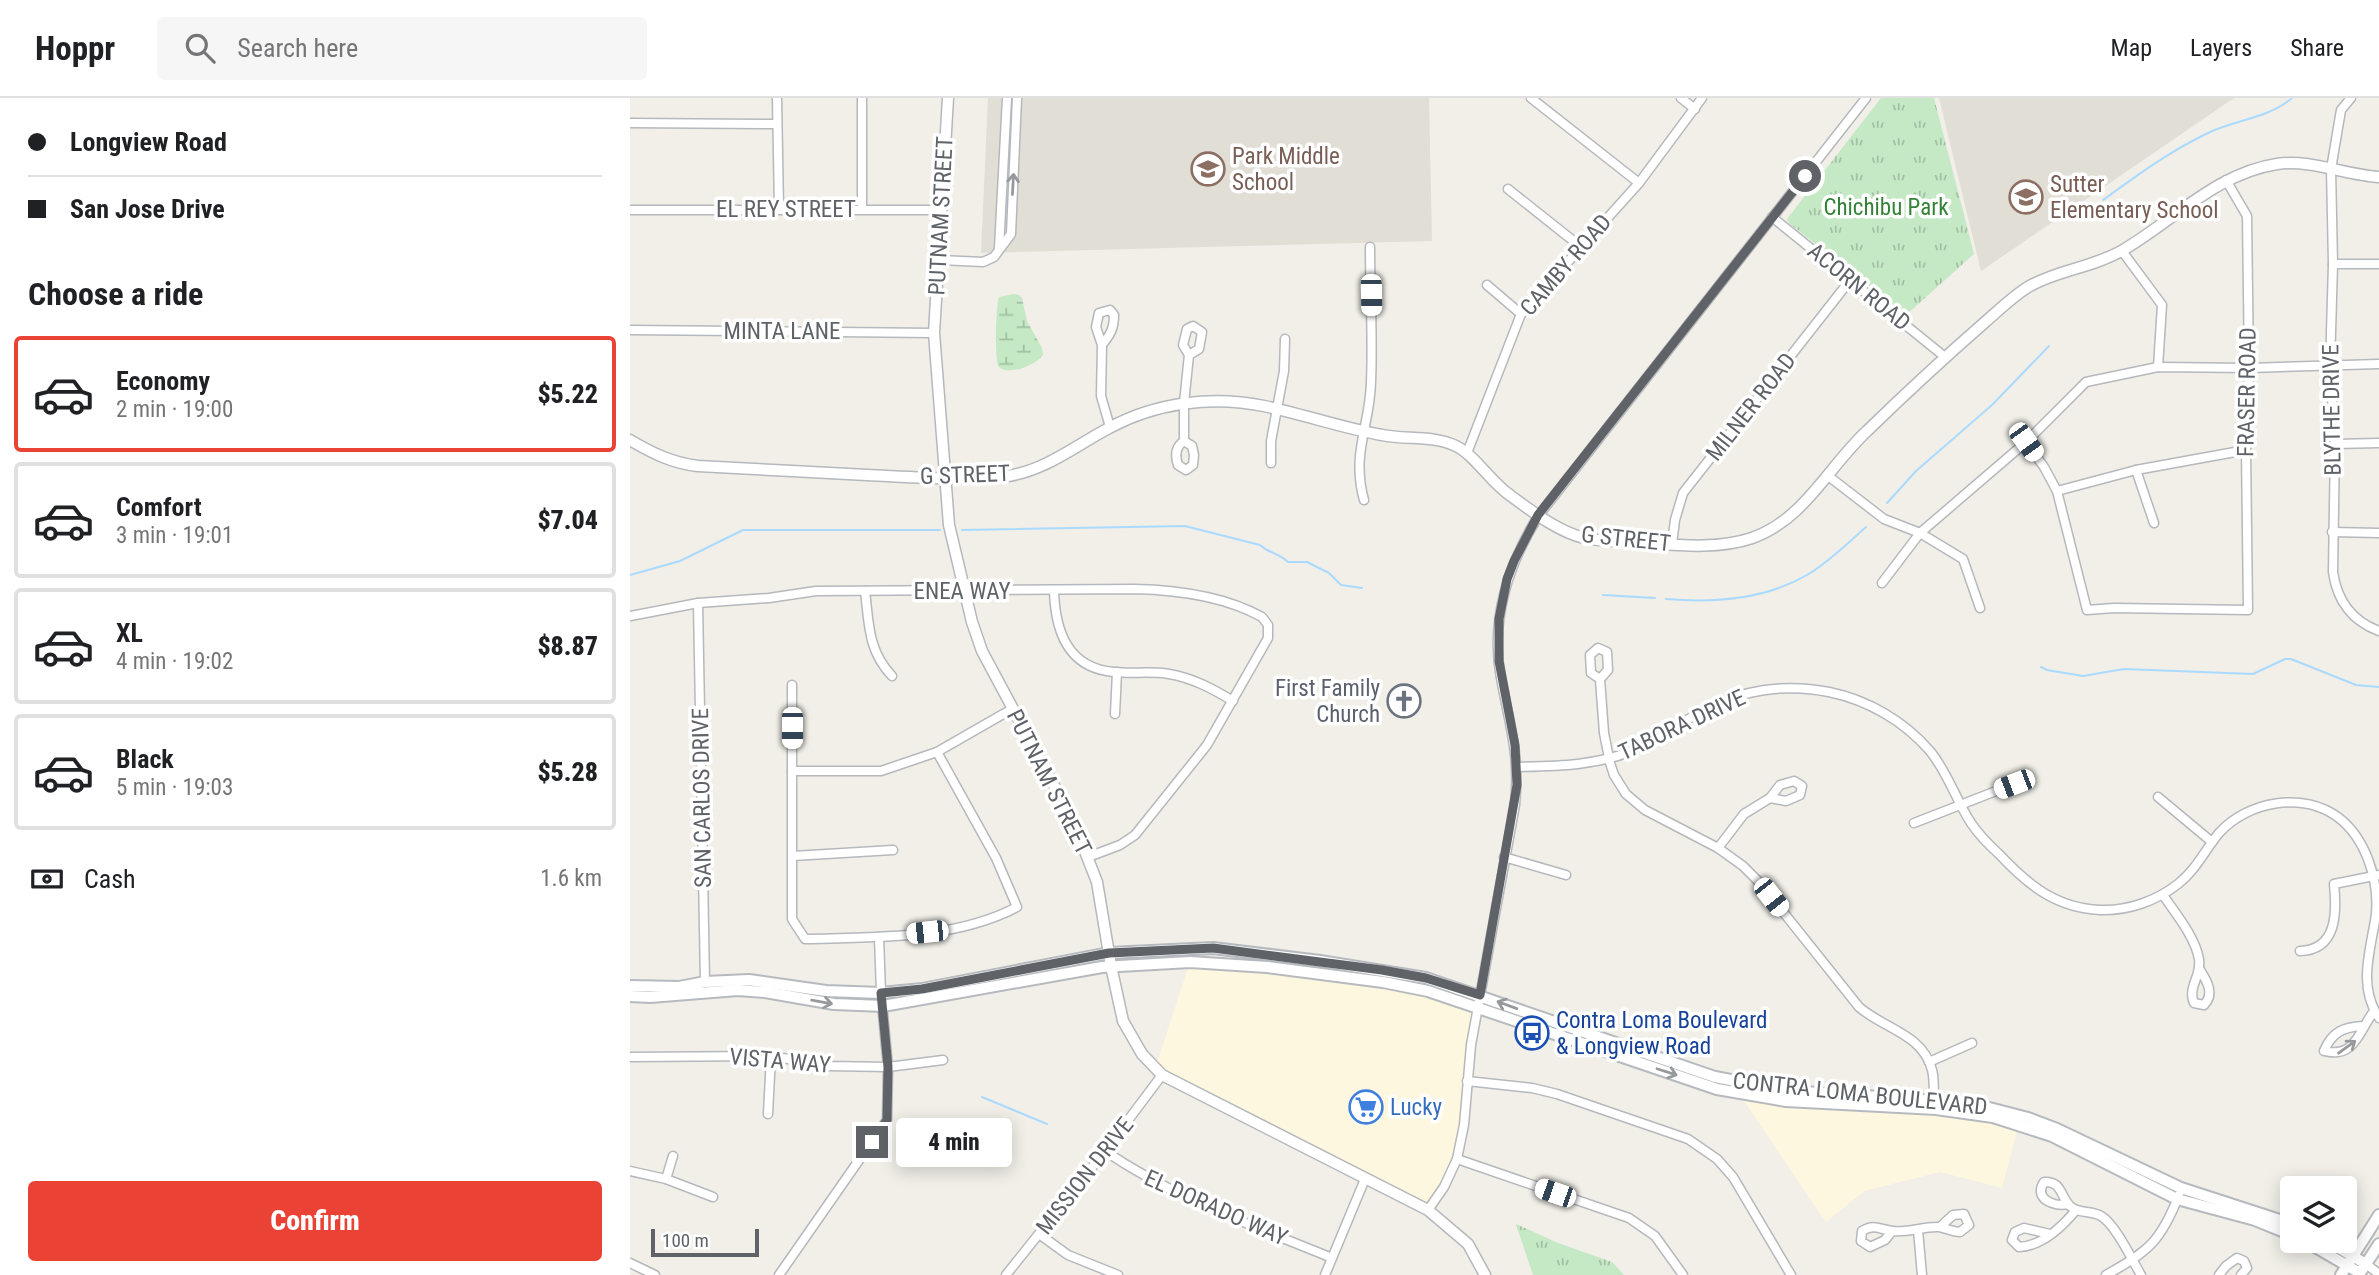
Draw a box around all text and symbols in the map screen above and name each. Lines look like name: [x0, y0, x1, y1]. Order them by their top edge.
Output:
search box: [157, 17, 647, 80]
text: Hoppr: [35, 29, 115, 68]
icon: search: [181, 29, 219, 67]
text: Search here: [237, 33, 358, 63]
text: Map: [2111, 34, 2152, 62]
text: Layers: [2190, 34, 2252, 62]
text: Share: [2290, 34, 2344, 62]
text: Longview Road: [70, 127, 227, 157]
street label: PUTNAM STREET: [923, 136, 959, 296]
place label: Park Middle School: [1232, 143, 1340, 196]
school or university icon: Park Middle School: [1189, 150, 1227, 188]
route start: [1789, 160, 1821, 192]
place label: Sutter Elementary School: [2050, 171, 2219, 224]
one-way arrow: [1007, 173, 1020, 196]
school or university icon: Sutter Elementary School: [2007, 178, 2045, 216]
text: San Jose Drive: [70, 194, 225, 224]
park label: Chichibu Park: [1823, 194, 1949, 221]
street label: EL REY STREET: [716, 196, 856, 223]
street label: CAMBY ROAD: [1515, 209, 1617, 321]
street label: ACORN ROAD: [1802, 238, 1916, 336]
car: [1361, 274, 1382, 316]
text: Choose a ride: [28, 275, 203, 313]
street label: MINTA LANE: [724, 318, 840, 345]
street label: FRASER ROAD: [2232, 327, 2262, 457]
street label: BLYTHE DRIVE: [2317, 344, 2347, 476]
street label: MILNER ROAD: [1701, 348, 1801, 466]
icon: car: [32, 363, 95, 426]
text: Economy: [116, 366, 210, 396]
text: $5.22: [537, 379, 598, 409]
text: 2 min · 19:00: [116, 396, 233, 423]
car: [2006, 419, 2047, 465]
street label: G STREET: [920, 460, 1010, 490]
icon: car: [32, 489, 95, 552]
text: Comfort: [116, 492, 202, 522]
text: $7.04: [537, 505, 598, 535]
street label: G STREET: [1580, 521, 1672, 557]
text: 3 min · 19:01: [116, 522, 233, 549]
street label: ENEA WAY: [914, 578, 1010, 605]
icon: car: [32, 615, 95, 678]
text: XL: [116, 618, 143, 648]
text: $8.87: [537, 631, 598, 661]
text: 4 min · 19:02: [116, 648, 233, 675]
place label: First Family Church: [1275, 675, 1380, 728]
church icon: First Family Church: [1385, 682, 1423, 720]
street label: TABORA DRIVE: [1614, 684, 1750, 766]
street label: PUTNAM STREET: [1001, 705, 1097, 859]
car: [782, 707, 803, 749]
street label: SAN CARLOS DRIVE: [687, 708, 717, 888]
icon: car: [32, 741, 95, 804]
text: Black: [116, 744, 174, 774]
text: $5.28: [537, 757, 598, 787]
car: [1991, 767, 2038, 801]
text: 5 min · 19:03: [116, 774, 233, 801]
icon: cash: [28, 860, 66, 898]
text: Cash: [84, 864, 136, 894]
text: 1.6 km: [540, 865, 602, 892]
car: [1750, 874, 1793, 920]
car: [906, 919, 949, 945]
one-way arrow: [810, 996, 833, 1009]
one-way arrow: [1496, 998, 1518, 1010]
place label: Contra Loma Boulevard & Longview Road: [1556, 1007, 1768, 1060]
bus stop icon: Contra Loma Boulevard & Longview Road: [1513, 1014, 1551, 1052]
one-way arrow: [2338, 1040, 2357, 1055]
street label: VISTA WAY: [728, 1043, 832, 1079]
one-way arrow: [1656, 1067, 1678, 1079]
street label: CONTRA LOMA BOULEVARD: [1731, 1067, 1989, 1121]
supermarket icon: Lucky: [1347, 1088, 1385, 1126]
place label: Lucky: [1390, 1094, 1443, 1121]
street label: MISSION DRIVE: [1031, 1112, 1139, 1240]
callout: 4 min: [896, 1118, 1012, 1166]
route end: [856, 1126, 888, 1158]
text: 4 min: [928, 1129, 980, 1156]
street label: EL DORADO WAY: [1140, 1164, 1292, 1252]
car: [1532, 1176, 1579, 1210]
map controls: [2280, 1176, 2357, 1253]
button: layers: [2280, 1176, 2357, 1253]
button: Confirm: [28, 1181, 602, 1261]
scale bar: [651, 1226, 760, 1258]
text: 100 m: [662, 1229, 709, 1252]

